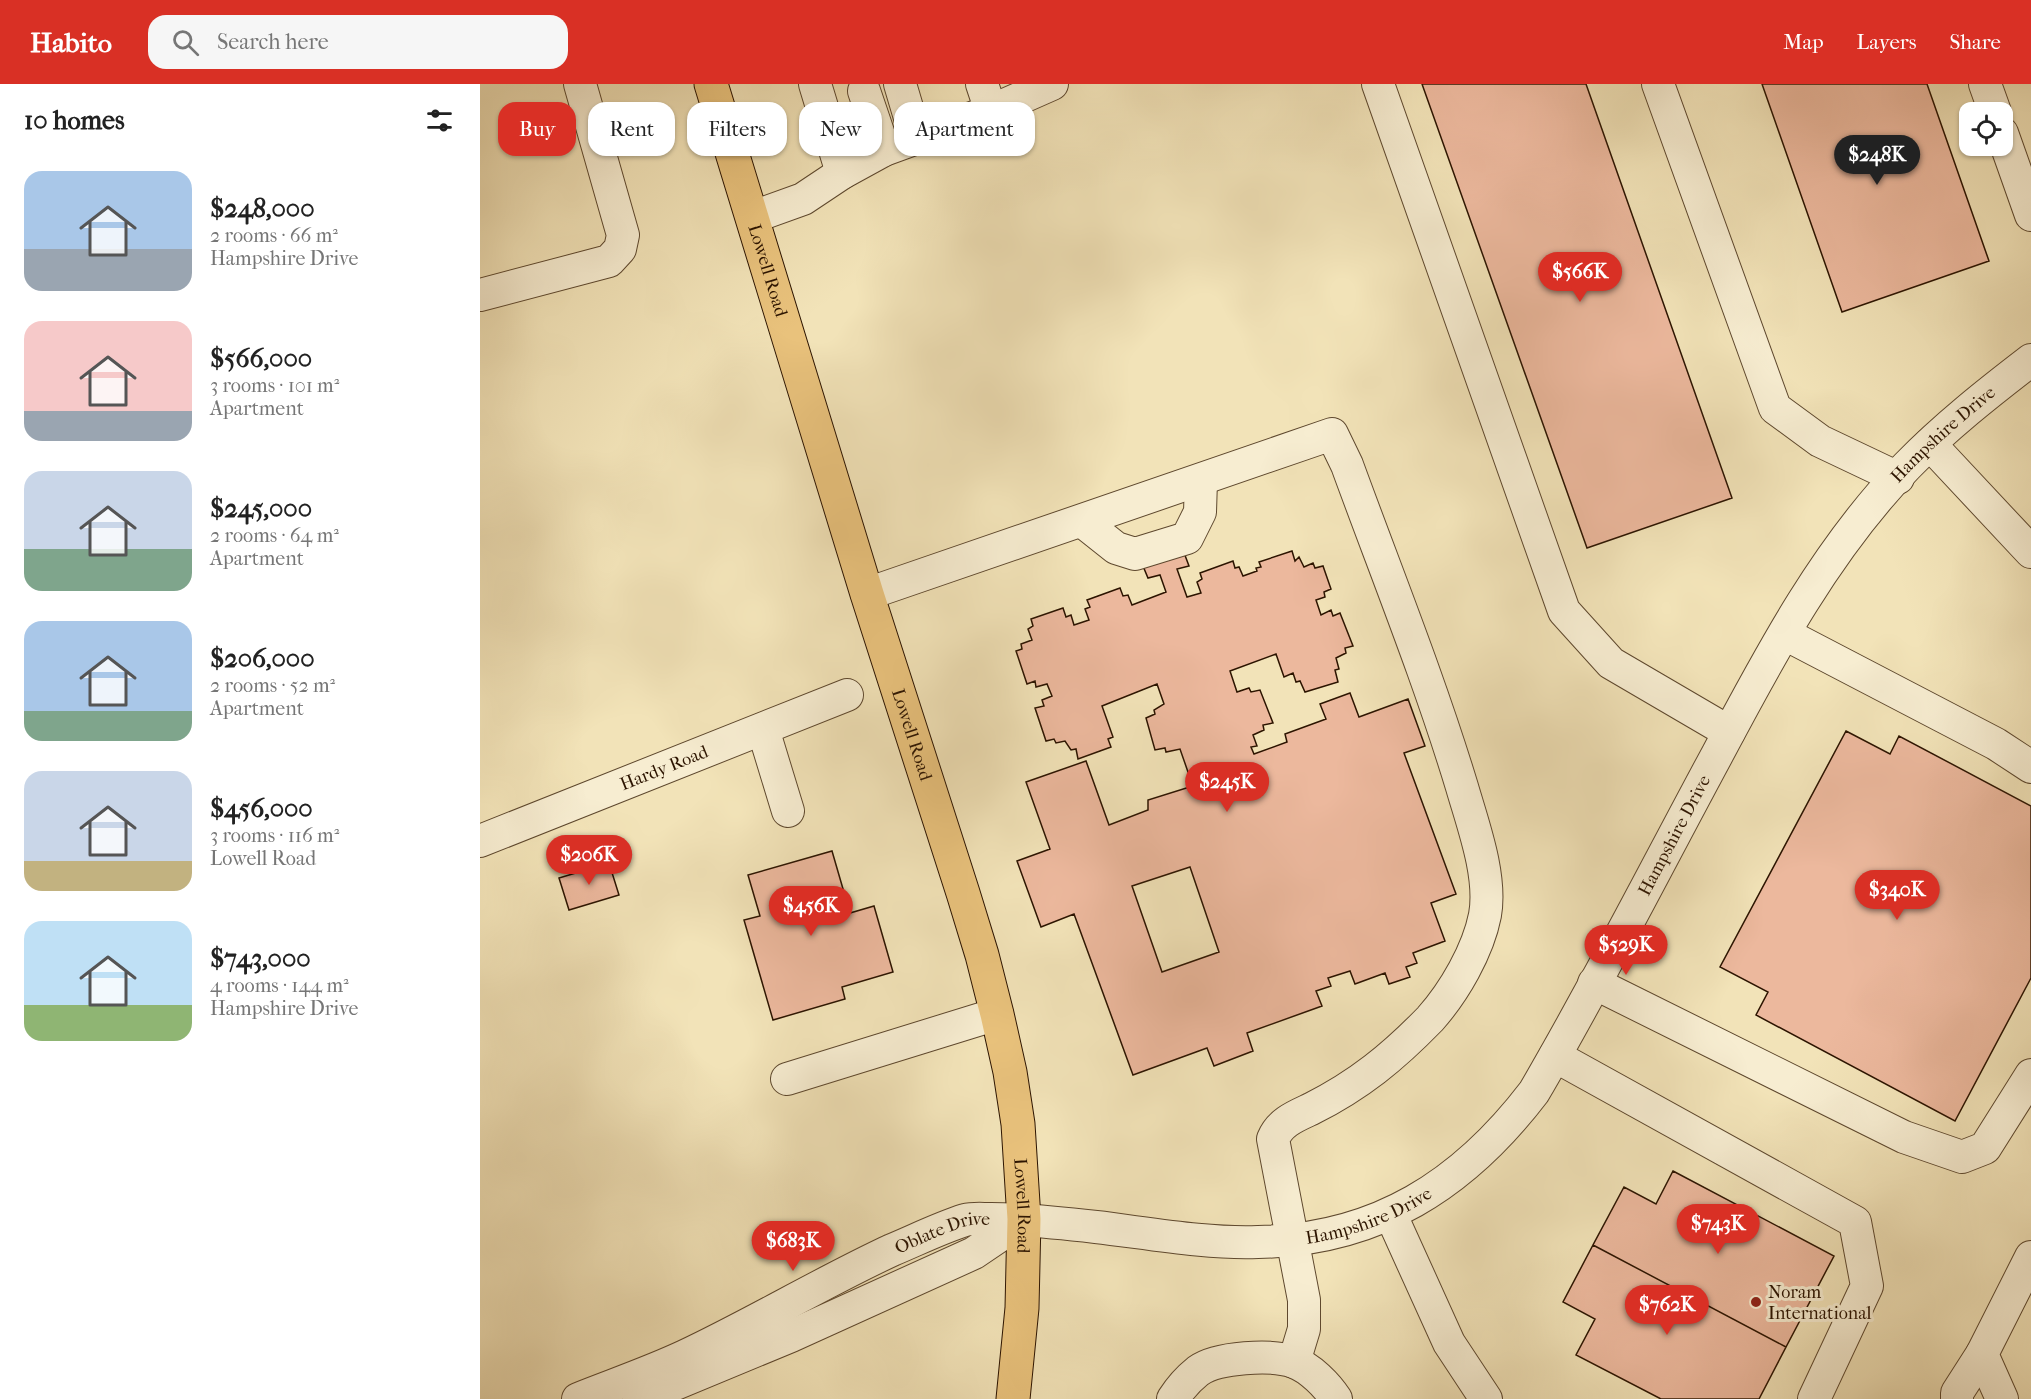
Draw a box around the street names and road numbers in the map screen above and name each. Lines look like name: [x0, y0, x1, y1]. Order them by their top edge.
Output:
street label: Lowell Road: [744, 222, 792, 320]
street label: Hampshire Drive: [1887, 382, 2000, 487]
street label: Lowell Road: [887, 686, 936, 784]
street label: Hardy Road: [617, 741, 711, 795]
street label: Hampshire Drive: [1634, 771, 1715, 899]
street label: Lowell Road: [1009, 1157, 1034, 1254]
street label: Hampshire Drive: [1304, 1183, 1436, 1249]
street label: Oblate Drive: [892, 1209, 990, 1259]

